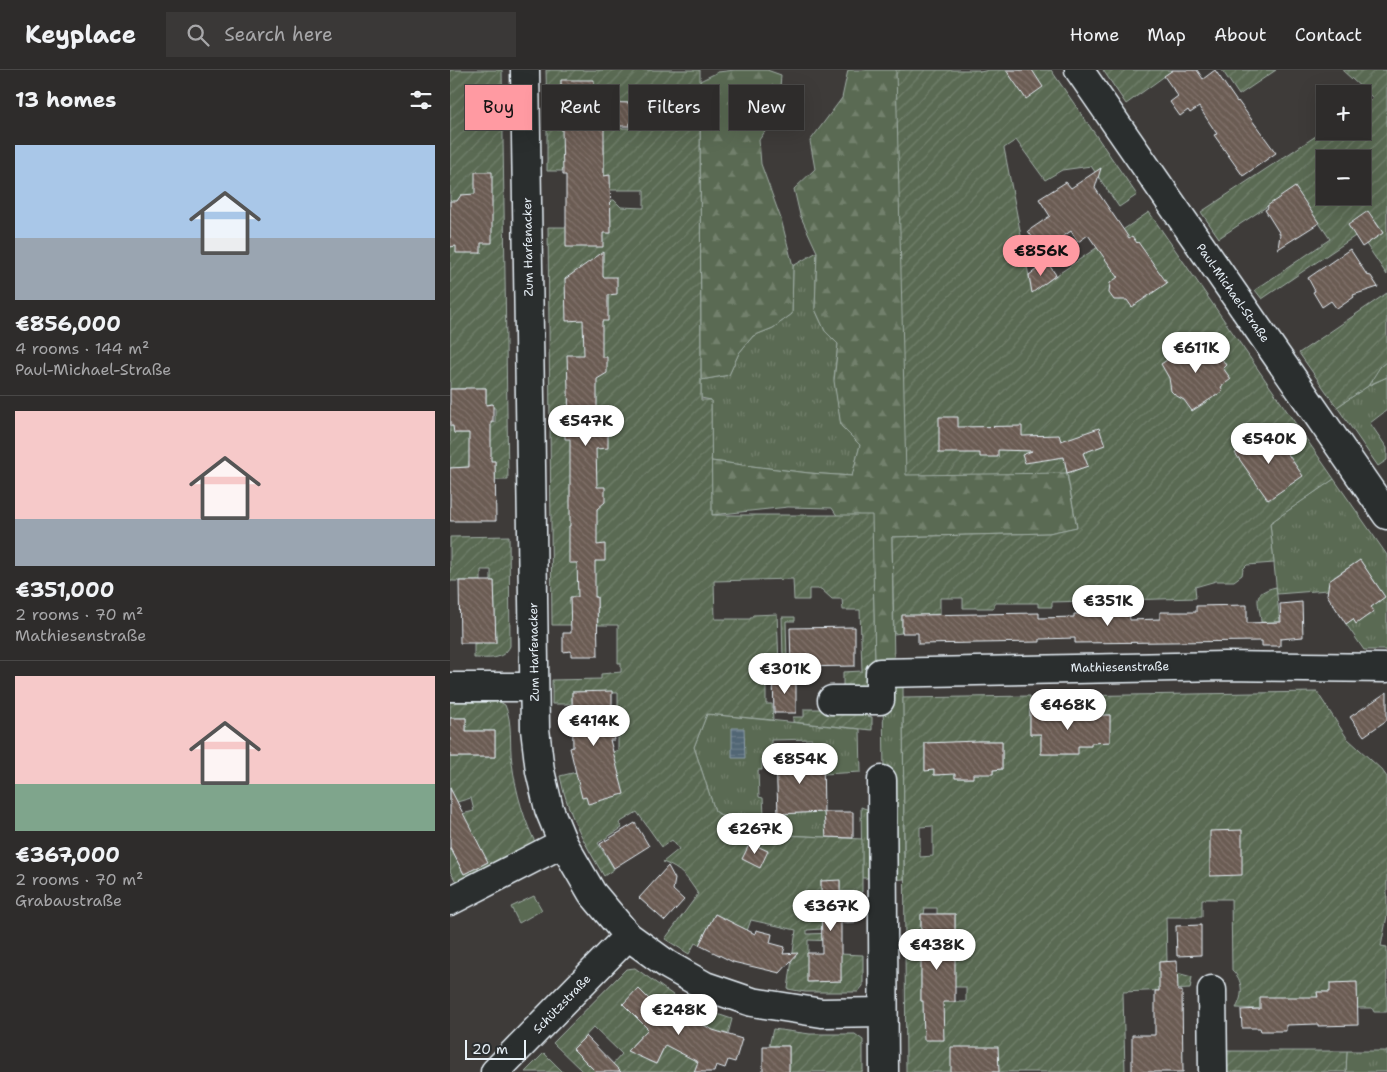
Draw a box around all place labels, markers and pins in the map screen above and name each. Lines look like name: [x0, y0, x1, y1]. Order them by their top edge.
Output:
pin: €856K: [1006, 234, 1076, 277]
pin: €611K: [1161, 332, 1231, 374]
pin: €547K: [551, 404, 621, 447]
pin: €540K: [1234, 422, 1304, 465]
pin: €351K: [1073, 584, 1143, 627]
pin: €301K: [750, 652, 820, 695]
pin: €468K: [1033, 688, 1103, 731]
pin: €414K: [559, 704, 629, 747]
pin: €854K: [765, 742, 835, 785]
pin: €267K: [720, 812, 790, 855]
pin: €367K: [796, 890, 866, 932]
pin: €438K: [902, 928, 972, 971]
pin: €248K: [644, 994, 714, 1036]

